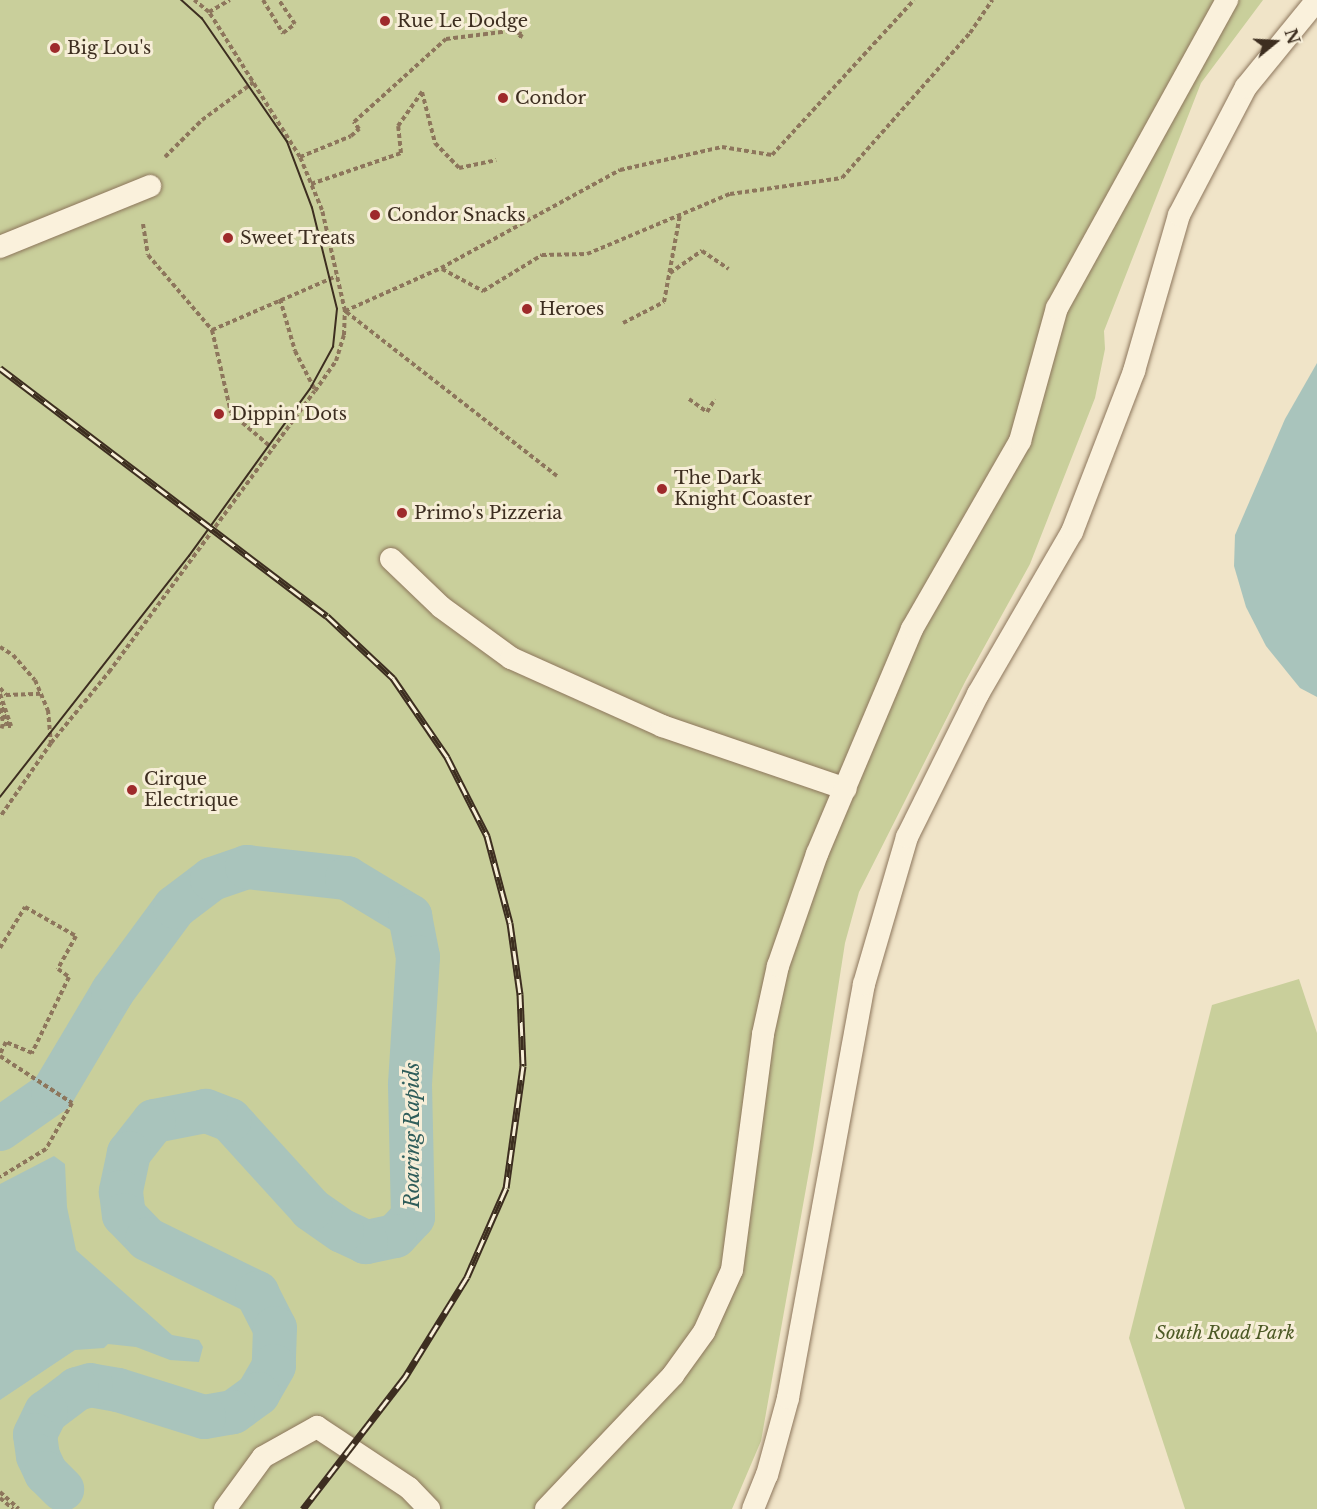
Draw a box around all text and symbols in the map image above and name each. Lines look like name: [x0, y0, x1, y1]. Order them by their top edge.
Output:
place label: Rue Le Dodge: [397, 10, 528, 32]
north arrow: [1245, 12, 1305, 72]
marker: Rue Le Dodge: [378, 14, 392, 28]
text: N: [1280, 26, 1304, 47]
place label: Big Lou's: [67, 37, 151, 59]
marker: Big Lou's: [48, 41, 62, 55]
place label: Condor: [515, 87, 586, 109]
marker: Condor: [496, 91, 510, 105]
place label: Condor Snacks: [387, 204, 526, 226]
marker: Condor Snacks: [368, 208, 382, 222]
place label: Sweet Treats: [240, 227, 356, 249]
marker: Sweet Treats: [221, 231, 235, 245]
place label: Heroes: [539, 298, 604, 320]
marker: Heroes: [520, 302, 534, 316]
place label: Dippin' Dots: [231, 403, 347, 425]
marker: Dippin' Dots: [212, 407, 226, 421]
place label: The Dark Knight Coaster: [674, 468, 812, 510]
marker: The Dark Knight Coaster: [655, 482, 669, 496]
place label: Primo's Pizzeria: [414, 502, 562, 524]
marker: Primo's Pizzeria: [395, 506, 409, 520]
place label: Cirque Electrique: [144, 769, 239, 812]
marker: Cirque Electrique: [125, 783, 139, 797]
water label: Roaring Rapids: [400, 1062, 424, 1208]
park label: South Road Park: [1155, 1322, 1295, 1344]

